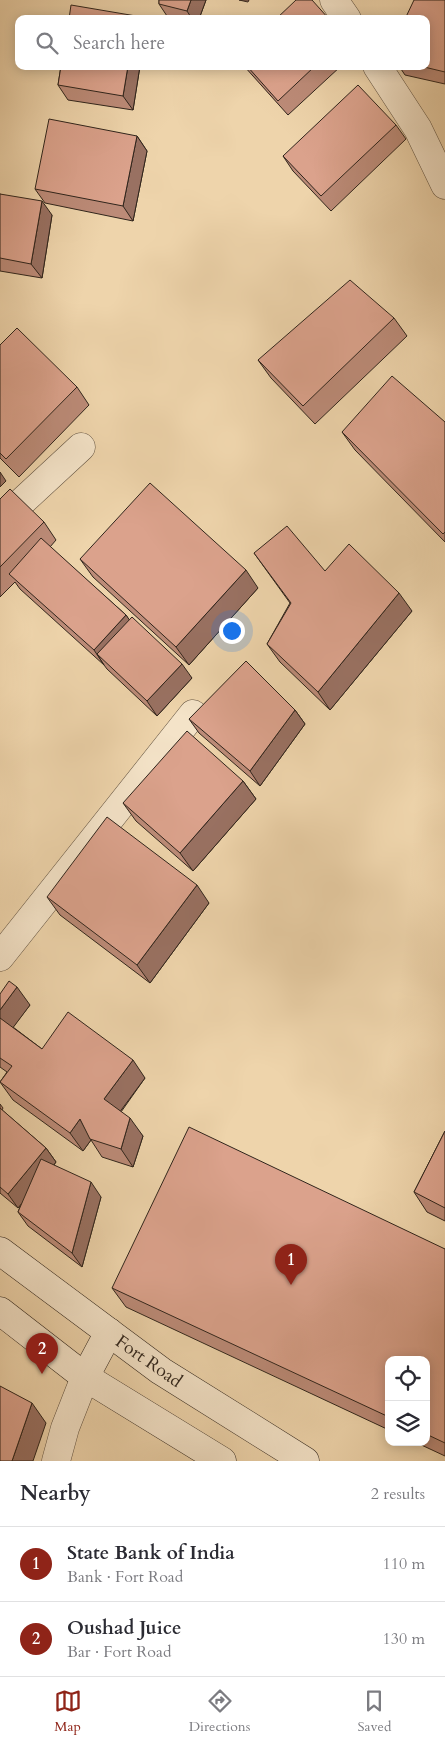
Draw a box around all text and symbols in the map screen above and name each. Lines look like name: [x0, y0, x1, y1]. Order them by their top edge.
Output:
search box: [15, 15, 430, 70]
icon: search: [33, 29, 61, 57]
text: Search here: [73, 30, 165, 56]
your location: [219, 618, 245, 644]
pin: 1: [275, 1244, 307, 1285]
street label: Fort Road: [110, 1329, 188, 1394]
pin: 2: [26, 1333, 58, 1374]
map controls: [385, 1356, 430, 1446]
button: locate: [385, 1356, 430, 1401]
button: layers: [385, 1401, 430, 1446]
text: Nearby: [20, 1479, 91, 1508]
text: 2 results: [371, 1483, 425, 1505]
text: State Bank of India: [67, 1540, 235, 1566]
text: 1: [32, 1553, 40, 1575]
text: 110 m: [383, 1553, 425, 1575]
text: Bank · Fort Road: [67, 1566, 183, 1588]
text: Oushad Juice: [67, 1615, 181, 1641]
text: 2: [32, 1628, 40, 1650]
text: 130 m: [383, 1628, 425, 1650]
text: Bar · Fort Road: [67, 1641, 171, 1663]
tab: Map: [54, 1687, 82, 1736]
tab: Directions: [189, 1687, 250, 1736]
tab: Saved: [357, 1687, 391, 1736]

